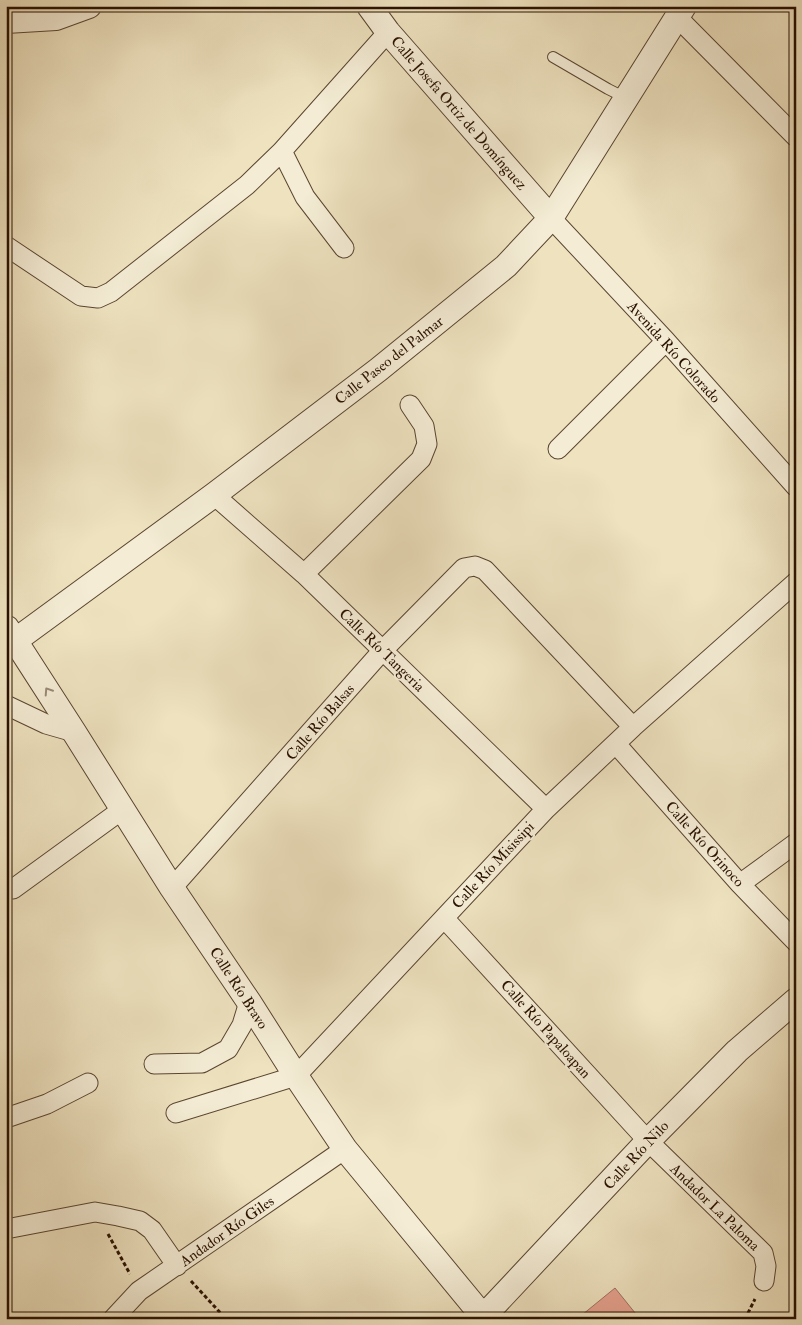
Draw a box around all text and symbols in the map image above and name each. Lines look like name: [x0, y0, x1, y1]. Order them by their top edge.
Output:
street label: Calle Josefa Ortiz de Domínguez: [386, 32, 531, 195]
street label: Avenida Río Colorado: [622, 297, 724, 407]
street label: Calle Paseo del Palmar: [331, 312, 448, 409]
street label: Calle Río Tangeria: [335, 605, 429, 697]
street label: Calle Río Balsas: [282, 680, 359, 765]
one-way arrow: [45, 687, 54, 696]
street label: Calle Río Orinoco: [661, 797, 748, 891]
street label: Calle Río Misissipi: [448, 818, 539, 914]
street label: Calle Río Bravo: [205, 944, 272, 1033]
street label: Calle Río Papaloapan: [496, 976, 595, 1083]
street label: Calle Río Nilo: [600, 1117, 673, 1194]
street label: Andador La Paloma: [665, 1159, 764, 1256]
street label: Andador Río Giles: [176, 1192, 278, 1272]

